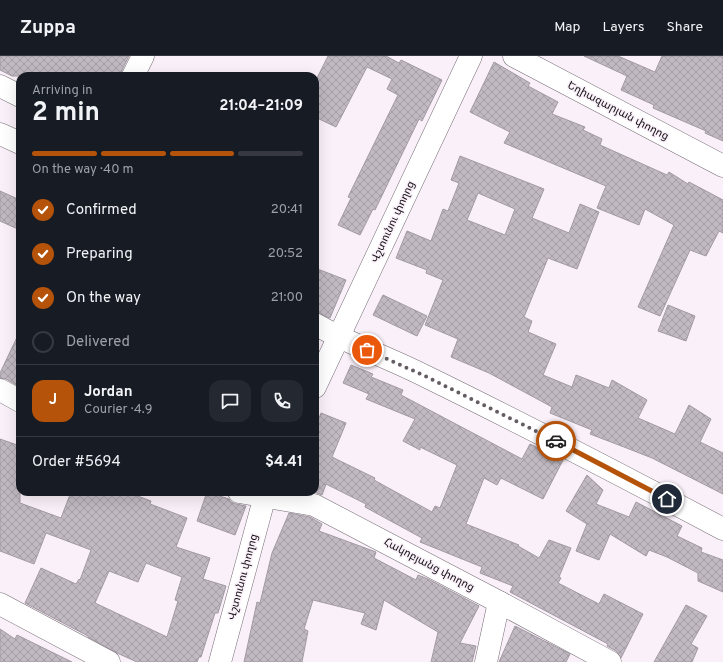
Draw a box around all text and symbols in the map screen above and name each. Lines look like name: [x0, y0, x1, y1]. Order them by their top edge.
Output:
text: Zuppa: [20, 16, 76, 40]
text: Map: [554, 19, 580, 36]
text: Layers: [602, 19, 644, 36]
text: Share: [666, 19, 703, 36]
street label: Եղիազարյան փողոց: [565, 78, 671, 144]
text: Arriving in: [32, 83, 93, 99]
text: 2 min: [32, 97, 100, 130]
text: 21:04–21:09: [219, 97, 303, 116]
text: On the way · 40 m: [32, 162, 134, 178]
street label: Վշտունու փողոց: [368, 179, 418, 265]
icon: check: [32, 199, 54, 221]
text: Confirmed: [66, 201, 137, 220]
text: 20:41: [271, 202, 303, 218]
icon: check: [32, 243, 54, 265]
text: Preparing: [66, 245, 133, 264]
text: 20:52: [268, 246, 303, 262]
icon: check: [32, 287, 54, 309]
text: On the way: [66, 289, 141, 308]
text: 21:00: [271, 290, 303, 306]
text: Delivered: [66, 333, 130, 352]
pin: [350, 333, 384, 367]
icon: bag: [356, 339, 378, 361]
button: chat: [209, 380, 251, 422]
button: phone: [261, 380, 303, 422]
text: Jordan: [84, 383, 133, 402]
text: J: [49, 391, 57, 410]
text: Courier · 4.9: [84, 402, 152, 418]
courier: [536, 421, 576, 461]
icon: car: [545, 430, 567, 452]
text: Order #5694: [32, 453, 121, 472]
text: $4.41: [265, 453, 303, 472]
pin: [650, 482, 684, 516]
icon: home: [656, 488, 678, 510]
street label: Վշտունու փողոց: [225, 532, 261, 622]
street label: Հակոբյանց փողոց: [381, 535, 477, 595]

